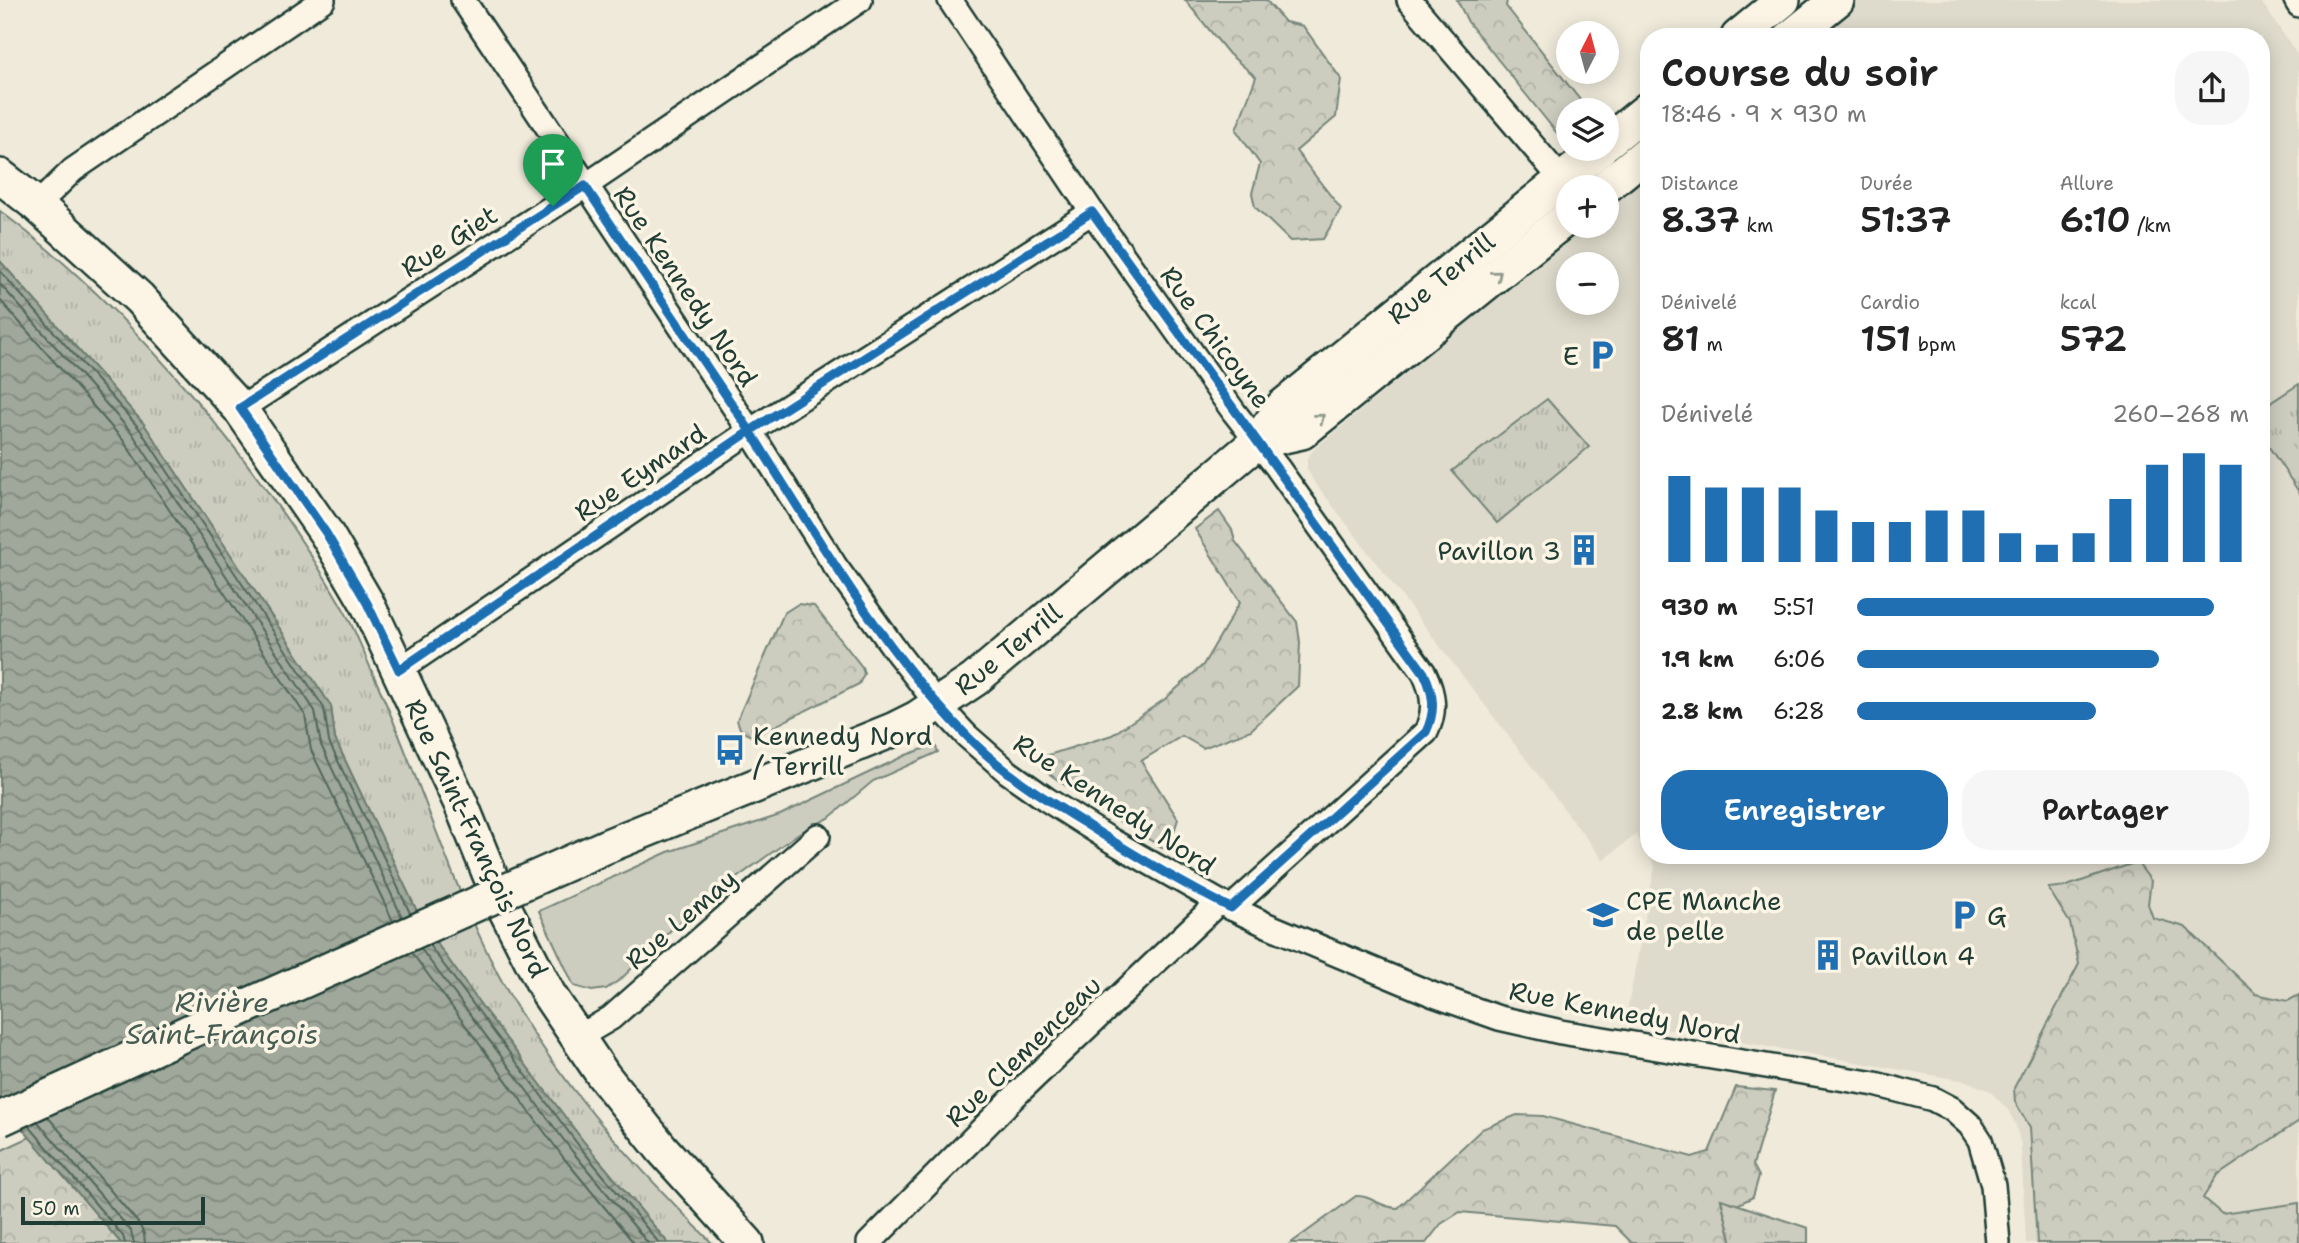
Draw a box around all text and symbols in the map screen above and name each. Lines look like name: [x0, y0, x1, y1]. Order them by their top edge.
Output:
north arrow: [1556, 21, 1619, 84]
map controls: [1556, 21, 1619, 315]
text: Course du soir: [1661, 47, 1939, 98]
button: share: [2175, 51, 2249, 125]
button: layers: [1556, 98, 1619, 161]
text: 18:46 · 9 × 930 m: [1661, 99, 1867, 129]
pin: [523, 134, 583, 206]
icon: arrive: [534, 145, 572, 183]
text: Distance: [1661, 171, 1739, 196]
text: Durée: [1860, 171, 1913, 196]
text: Allure: [2060, 171, 2114, 196]
button: +: [1556, 175, 1619, 238]
street label: Rue Kennedy Nord: [606, 179, 766, 393]
text: 8.37: [1661, 196, 1740, 243]
text: 51:37: [1860, 196, 1952, 243]
text: 6:10: [2060, 196, 2131, 243]
street label: Rue Giet: [394, 197, 504, 285]
text: km: [1740, 213, 1773, 238]
text: /km: [2131, 213, 2171, 238]
street label: Rue Terrill: [1380, 224, 1502, 332]
button: −: [1556, 252, 1619, 315]
street label: Rue Chicoyne: [1153, 259, 1279, 415]
one-way arrow: [1488, 271, 1501, 283]
text: Dénivelé: [1661, 290, 1737, 315]
text: Cardio: [1860, 290, 1920, 315]
text: kcal: [2060, 290, 2097, 315]
text: 81: [1661, 315, 1700, 362]
text: 151: [1860, 315, 1911, 362]
text: 572: [2060, 315, 2127, 362]
text: m: [1700, 332, 1723, 357]
text: bpm: [1911, 332, 1956, 357]
place label: E: [1563, 338, 1579, 373]
parking icon: E: [1585, 338, 1619, 372]
text: Dénivelé: [1661, 399, 1753, 429]
text: 260–268 m: [2112, 399, 2249, 429]
one-way arrow: [1311, 414, 1324, 426]
street label: Rue Eymard: [567, 415, 713, 529]
place label: Pavillon 3: [1437, 533, 1561, 568]
building icon: Pavillon 3: [1567, 533, 1601, 567]
text: 930 m: [1661, 592, 1738, 622]
text: 5:51: [1773, 592, 1815, 622]
street label: Rue Terrill: [947, 595, 1069, 703]
text: 1.9 km: [1661, 644, 1734, 674]
text: 6:06: [1773, 644, 1826, 674]
street label: Rue Saint-François Nord: [397, 693, 557, 983]
text: 2.8 km: [1661, 696, 1743, 726]
text: 6:28: [1773, 696, 1825, 726]
place label: Kennedy Nord / Terrill: [753, 718, 932, 783]
street label: Rue Kennedy Nord: [1007, 725, 1223, 883]
bus stop icon: Kennedy Nord / Terrill: [713, 733, 747, 767]
button: Enregistrer: [1661, 770, 1948, 850]
button: Partager: [1962, 770, 2249, 850]
street label: Rue Lemay: [618, 861, 744, 977]
place label: CPE Manche de pelle: [1626, 883, 1782, 948]
school or university icon: CPE Manche de pelle: [1586, 898, 1620, 932]
parking icon: G: [1947, 898, 1981, 932]
place label: G: [1987, 898, 2007, 933]
building icon: Pavillon 4: [1811, 938, 1845, 972]
place label: Pavillon 4: [1851, 938, 1975, 973]
street label: Rue Clemenceau: [937, 968, 1109, 1134]
street label: Rue Kennedy Nord: [1506, 972, 1744, 1052]
water label: Rivière Saint-François: [126, 983, 318, 1053]
scale bar: [21, 1194, 205, 1226]
text: 50 m: [32, 1196, 80, 1221]

